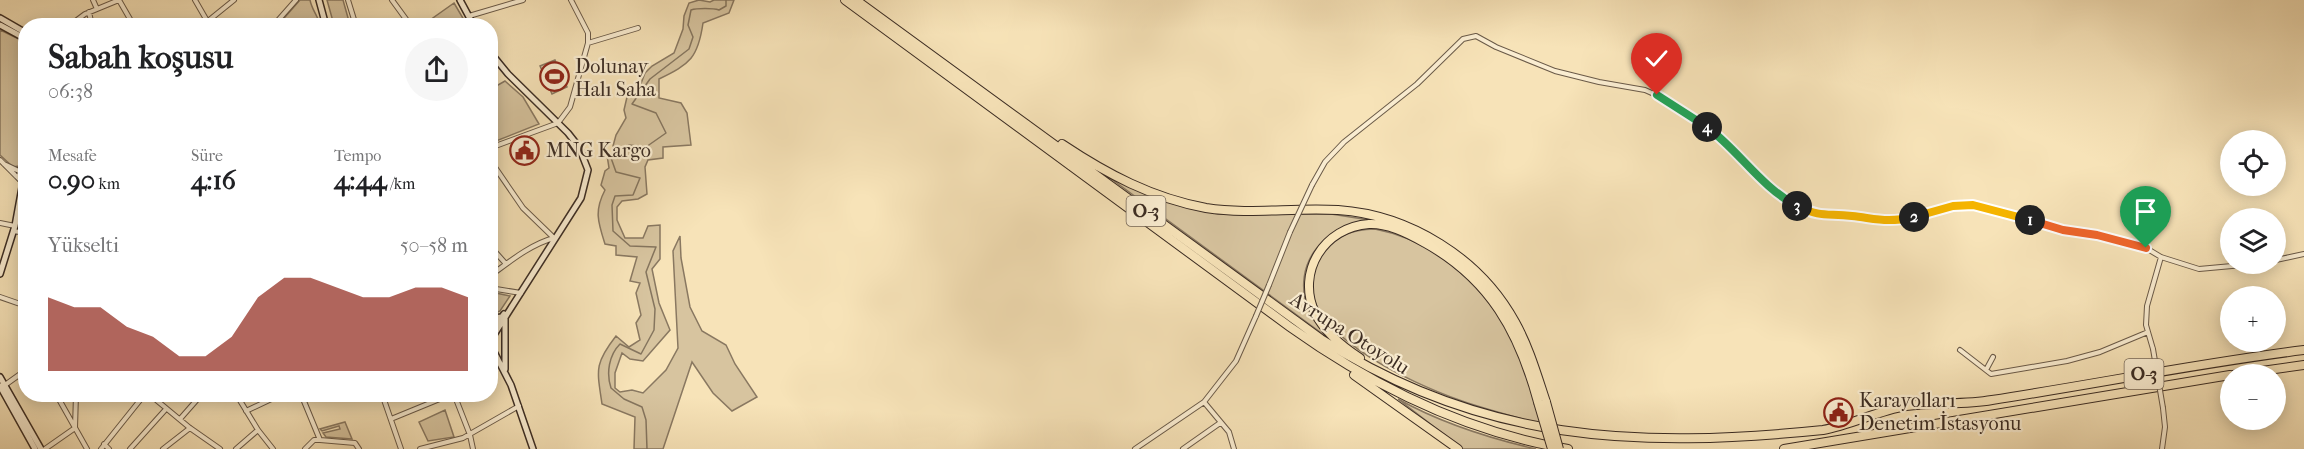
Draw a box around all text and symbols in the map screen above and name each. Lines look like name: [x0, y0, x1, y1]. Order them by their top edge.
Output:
pin: [1631, 33, 1682, 95]
text: Sabah koşusu: [48, 38, 233, 77]
button: share: [405, 38, 468, 101]
icon: check: [1640, 42, 1673, 75]
place label: Dolunay Halı Saha: [575, 55, 657, 101]
sports icon: Dolunay Halı Saha: [538, 61, 570, 93]
text: 06:38: [48, 80, 93, 103]
pin: 4: [1692, 112, 1722, 142]
text: 4: [1702, 117, 1712, 136]
map controls: [2220, 130, 2286, 430]
button: locate: [2220, 130, 2286, 196]
public building icon: MNG Kargo: [509, 134, 541, 166]
place label: MNG Kargo: [546, 139, 651, 162]
text: Mesafe: [48, 146, 97, 165]
text: Süre: [191, 146, 223, 165]
text: Tempo: [334, 146, 381, 165]
text: 0.90: [48, 165, 95, 196]
text: 4:16: [191, 165, 236, 196]
text: 4:44: [334, 165, 386, 196]
text: km: [95, 174, 120, 193]
text: /km: [386, 174, 415, 193]
pin: [2120, 186, 2171, 248]
pin: 3: [1782, 191, 1812, 221]
icon: arrive: [2129, 195, 2162, 228]
road number: O-3: [1126, 196, 1166, 226]
text: 3: [1794, 196, 1800, 215]
pin: 2: [1899, 202, 1929, 232]
pin: 1: [2015, 205, 2045, 235]
text: 2: [1910, 207, 1918, 226]
button: layers: [2220, 208, 2286, 274]
text: 1: [2027, 210, 2033, 229]
text: Yükselti: [48, 234, 119, 257]
text: 50–58 m: [400, 234, 468, 257]
button: +: [2220, 286, 2286, 352]
street label: Avrupa Otoyolu: [1285, 287, 1414, 380]
road number: O-3: [2124, 359, 2164, 389]
button: −: [2220, 364, 2286, 430]
place label: Karayolları Denetim İstasyonu: [1859, 389, 2022, 435]
public building icon: Karayolları Denetim İstasyonu: [1822, 396, 1854, 428]

